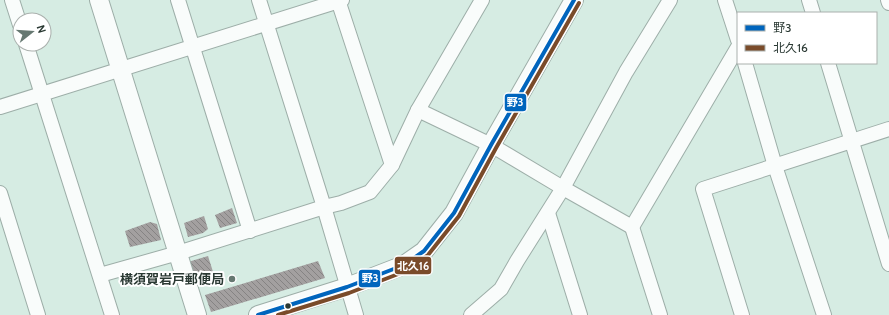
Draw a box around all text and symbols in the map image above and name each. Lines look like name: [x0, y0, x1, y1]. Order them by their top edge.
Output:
north arrow: [12, 12, 52, 52]
legend: [737, 12, 877, 64]
text: 野3: [773, 20, 792, 35]
text: N: [34, 23, 49, 35]
text: 北久16: [773, 40, 808, 55]
line badge: 野3: [504, 93, 527, 112]
text: 野3: [507, 95, 524, 109]
line badge: 北久16: [394, 256, 432, 275]
text: 北久16: [397, 259, 429, 273]
line badge: 野3: [358, 269, 381, 288]
place label: 横須賀岩戸郵便局: [120, 271, 224, 287]
text: 野3: [362, 271, 379, 285]
marker: 横須賀岩戸郵便局: [227, 274, 237, 284]
unlabelled marker: [283, 301, 293, 311]

